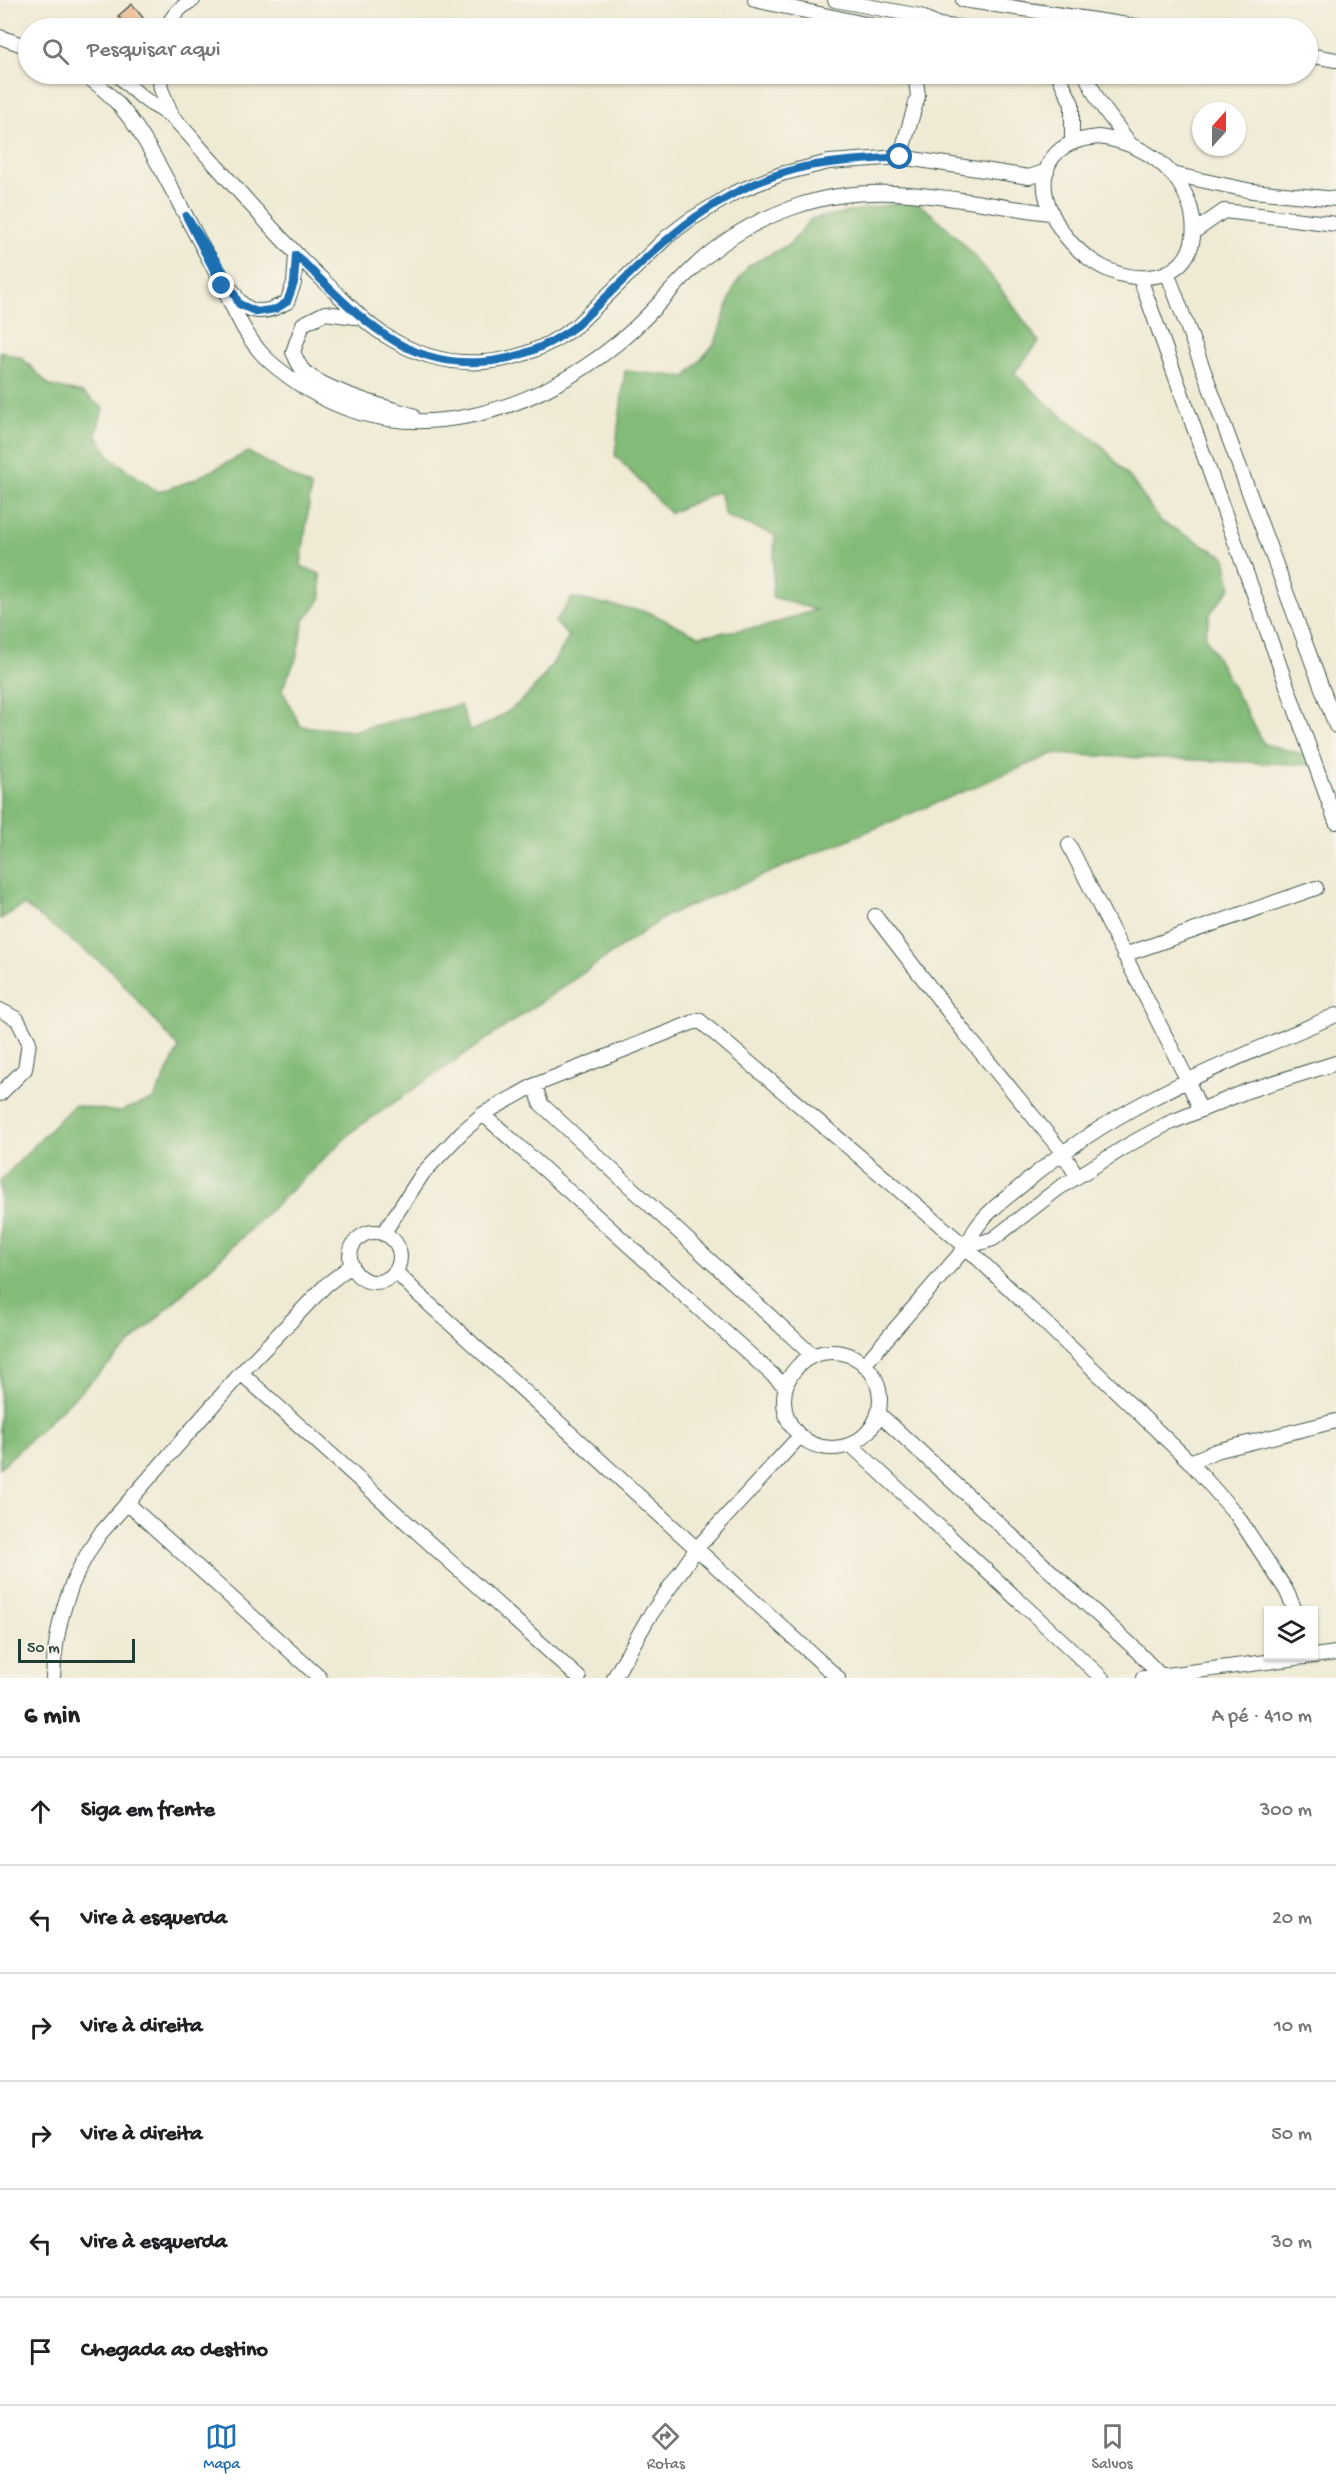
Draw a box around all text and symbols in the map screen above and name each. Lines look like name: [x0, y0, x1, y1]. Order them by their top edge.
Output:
search box: [18, 18, 1318, 84]
icon: search: [39, 35, 72, 68]
text: Pesquisar aqui: [87, 38, 221, 64]
north arrow: [1192, 102, 1246, 156]
route start: [886, 143, 912, 169]
route end: [208, 272, 234, 298]
map controls: [1264, 1606, 1318, 1660]
button: layers: [1264, 1606, 1318, 1660]
scale bar: [18, 1636, 135, 1664]
text: 50 m: [27, 1640, 60, 1659]
text: 6 min: [24, 1702, 80, 1733]
text: A pé · 410 m: [1212, 1706, 1312, 1729]
icon: ahead: [24, 1795, 57, 1828]
text: Siga em frente: [81, 1798, 215, 1824]
text: 300 m: [1260, 1800, 1312, 1823]
icon: left: [24, 1903, 57, 1936]
text: Vire à esquerda: [81, 1906, 227, 1932]
text: 20 m: [1272, 1908, 1312, 1931]
icon: right: [24, 2011, 57, 2044]
text: Vire à direita: [81, 2014, 203, 2040]
text: 10 m: [1274, 2016, 1312, 2039]
icon: right: [24, 2119, 57, 2152]
text: Vire à direita: [81, 2122, 203, 2148]
text: 50 m: [1271, 2124, 1312, 2147]
icon: left: [24, 2227, 57, 2260]
text: Vire à esquerda: [81, 2230, 227, 2256]
text: 30 m: [1271, 2232, 1312, 2255]
icon: arrive: [24, 2335, 57, 2368]
text: Chegada ao destino: [81, 2338, 268, 2364]
tab: Mapa: [203, 2420, 240, 2475]
tab: Rotas: [647, 2420, 685, 2475]
tab: Salvos: [1092, 2420, 1133, 2475]

